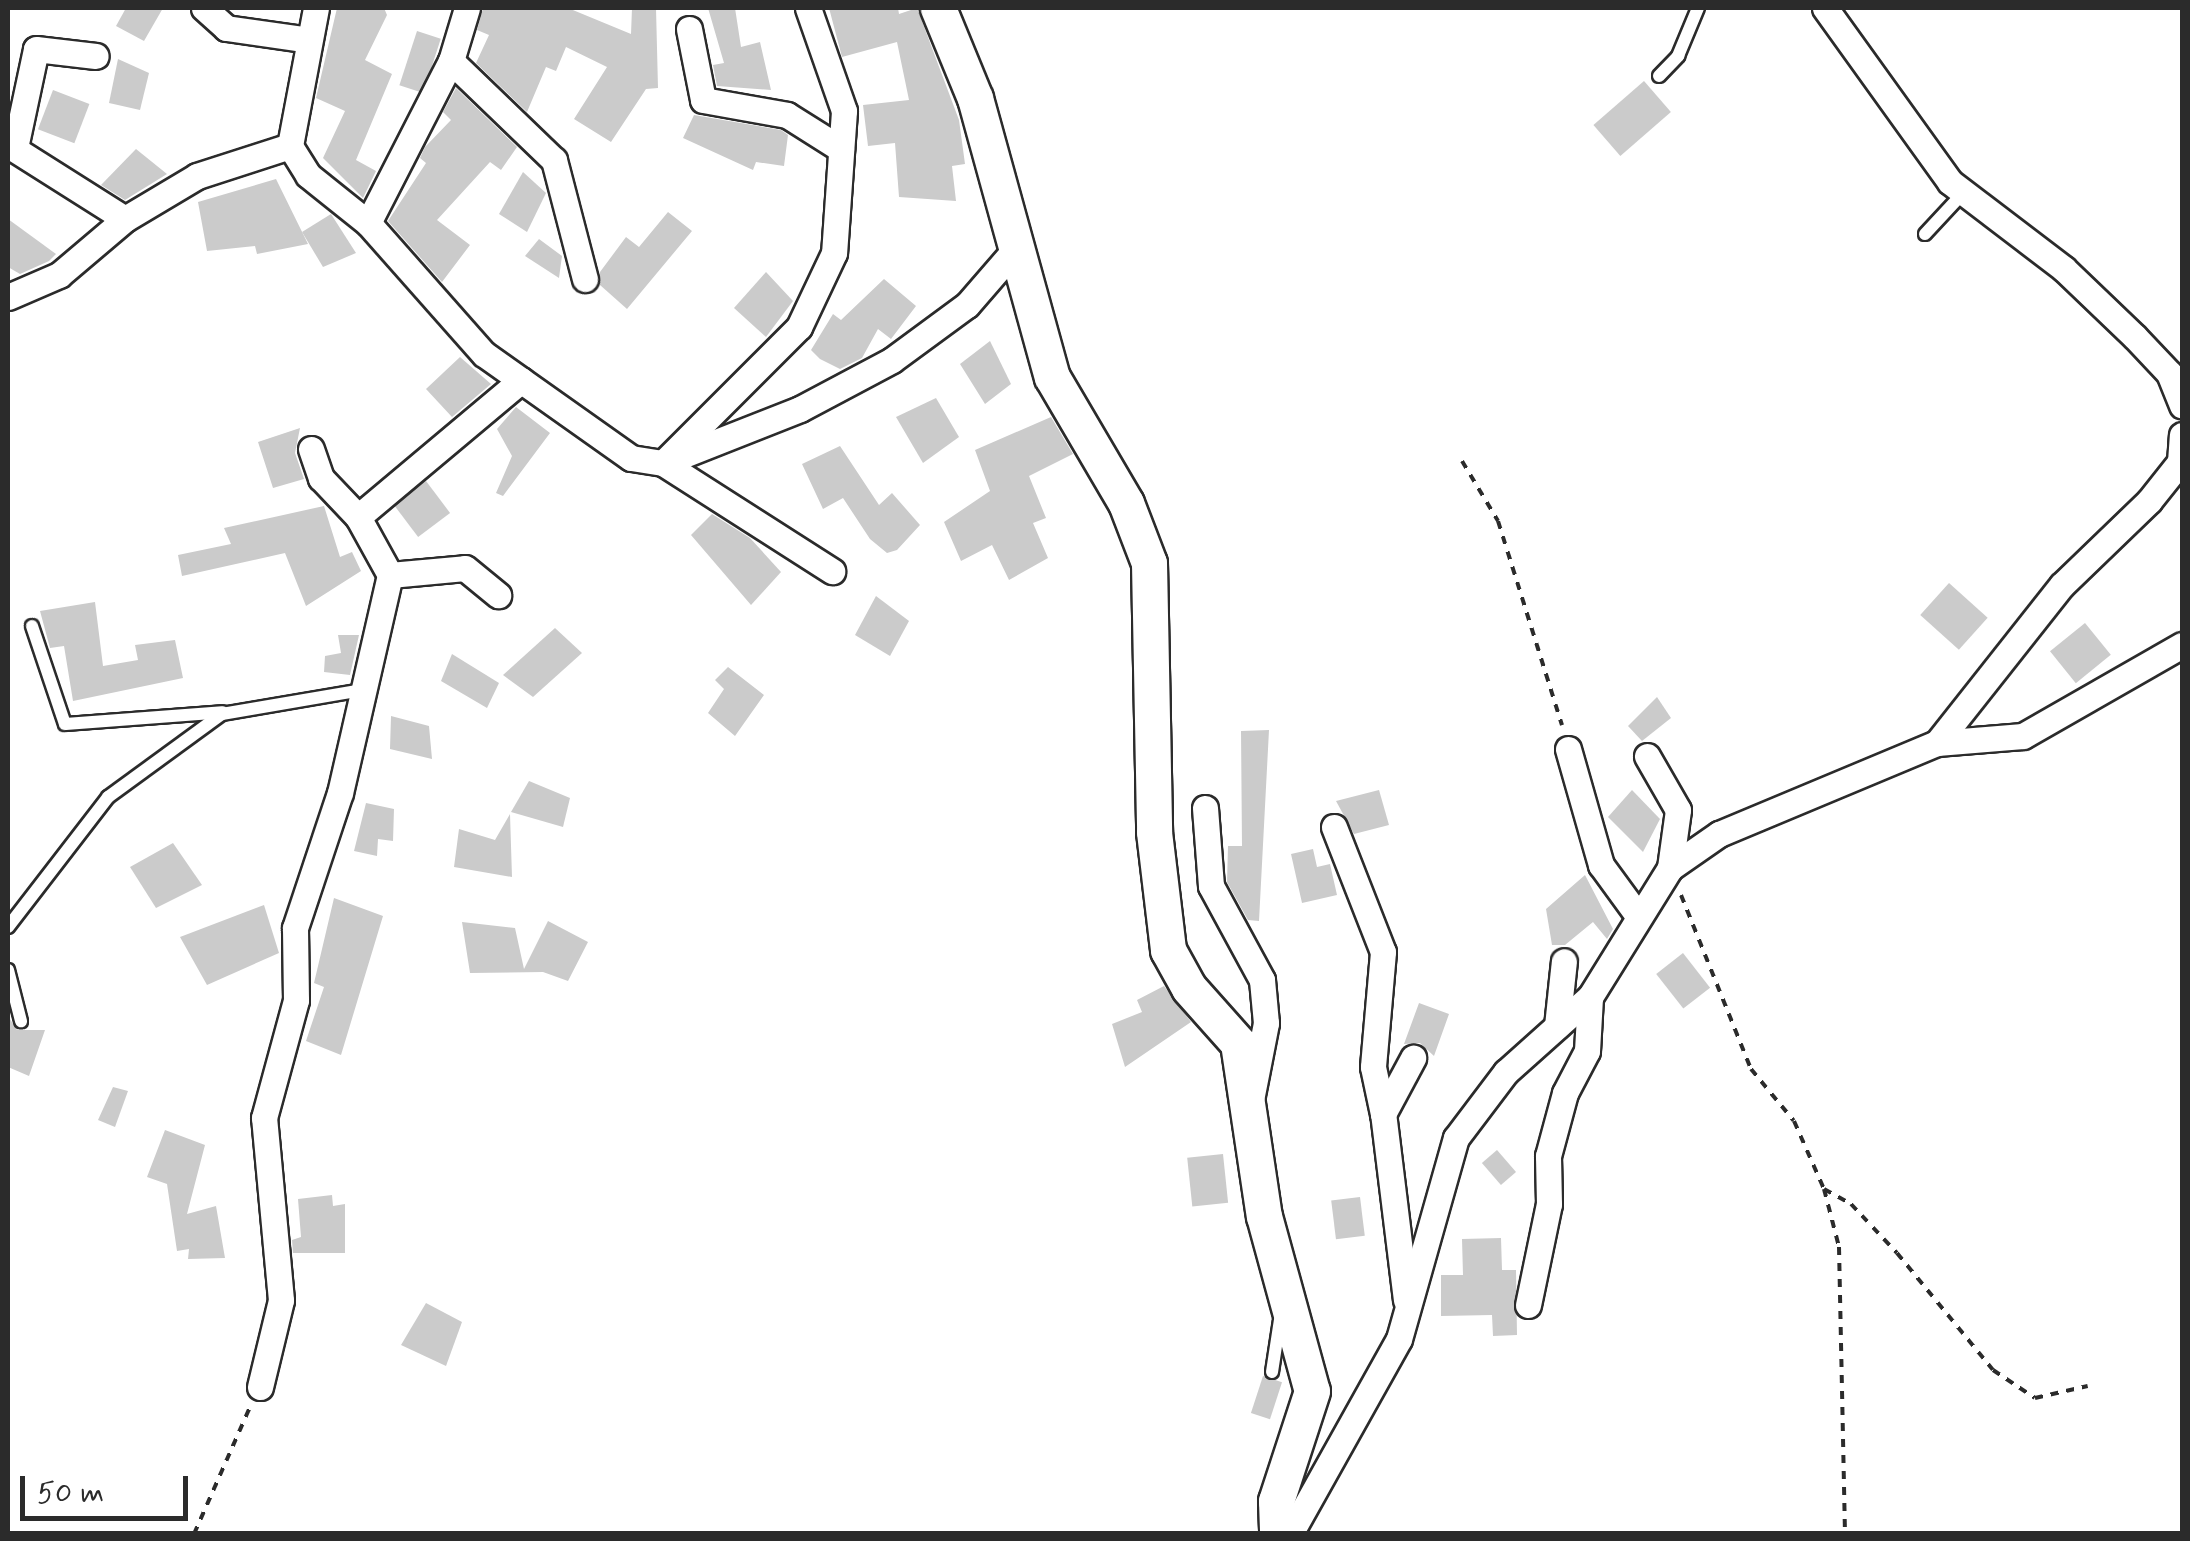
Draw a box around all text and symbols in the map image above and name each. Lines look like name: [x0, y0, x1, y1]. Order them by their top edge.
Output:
scale bar: [25, 1456, 192, 1518]
text: 50 m: [37, 1474, 104, 1513]

